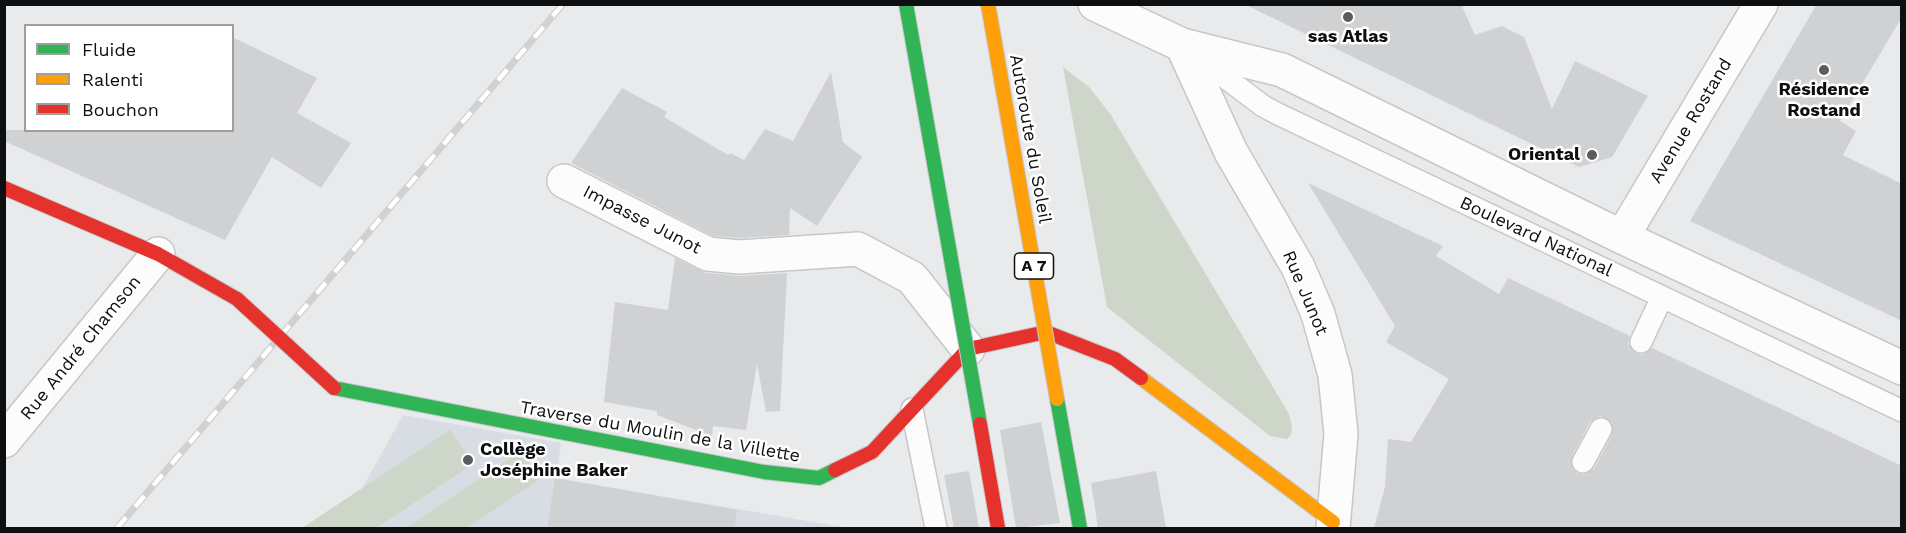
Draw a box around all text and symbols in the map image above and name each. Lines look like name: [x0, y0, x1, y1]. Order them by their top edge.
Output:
marker: sas Atlas: [1341, 10, 1355, 24]
legend: [24, 24, 234, 132]
place label: sas Atlas: [1308, 26, 1388, 48]
text: Fluide: [82, 39, 136, 60]
street label: Autoroute du Soleil: [1004, 53, 1056, 225]
street label: Avenue Rostand: [1645, 55, 1737, 187]
marker: Résidence Rostand: [1817, 63, 1831, 77]
text: Ralenti: [82, 69, 143, 90]
place label: Résidence Rostand: [1778, 79, 1870, 122]
text: Bouchon: [82, 99, 159, 120]
place label: Oriental: [1508, 144, 1580, 166]
marker: Oriental: [1585, 148, 1599, 162]
street label: Impasse Junot: [579, 181, 705, 259]
street label: Boulevard National: [1456, 192, 1616, 282]
street label: Rue Junot: [1278, 247, 1332, 339]
road number: A 7: [1014, 253, 1054, 279]
street label: Rue André Chamson: [16, 271, 146, 425]
street label: Traverse du Moulin de la Villette: [518, 397, 802, 467]
place label: Collège Joséphine Baker: [480, 439, 628, 482]
marker: Collège Joséphine Baker: [461, 453, 475, 467]

